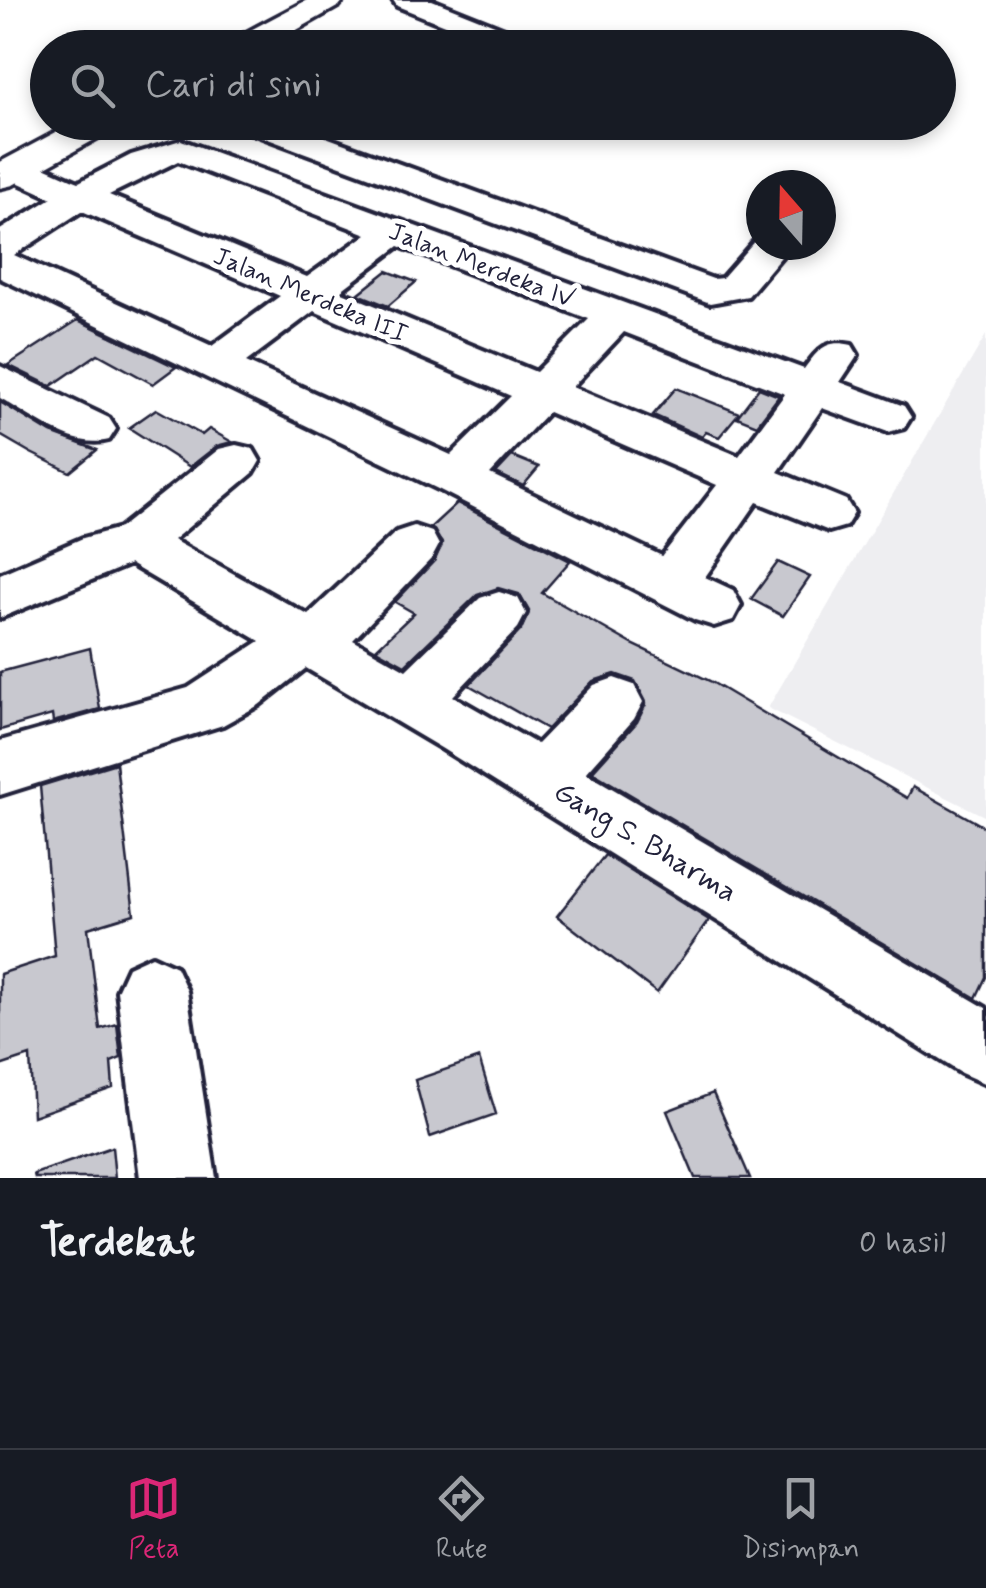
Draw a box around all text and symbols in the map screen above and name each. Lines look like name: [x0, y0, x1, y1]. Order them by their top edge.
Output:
search box: [30, 30, 956, 140]
icon: search: [65, 58, 120, 113]
text: Cari di sini: [145, 61, 322, 110]
north arrow: [746, 170, 836, 260]
street label: Jalan Merdeka IV: [384, 216, 579, 317]
street label: Jalan Merdeka III: [208, 241, 412, 352]
street label: Gang S. Bharma: [545, 772, 744, 914]
text: Terdekat: [40, 1216, 195, 1271]
text: 0 hasil: [859, 1222, 946, 1264]
tab: Peta: [126, 1471, 181, 1568]
tab: Rute: [434, 1471, 489, 1568]
tab: Disimpan: [742, 1471, 860, 1568]

